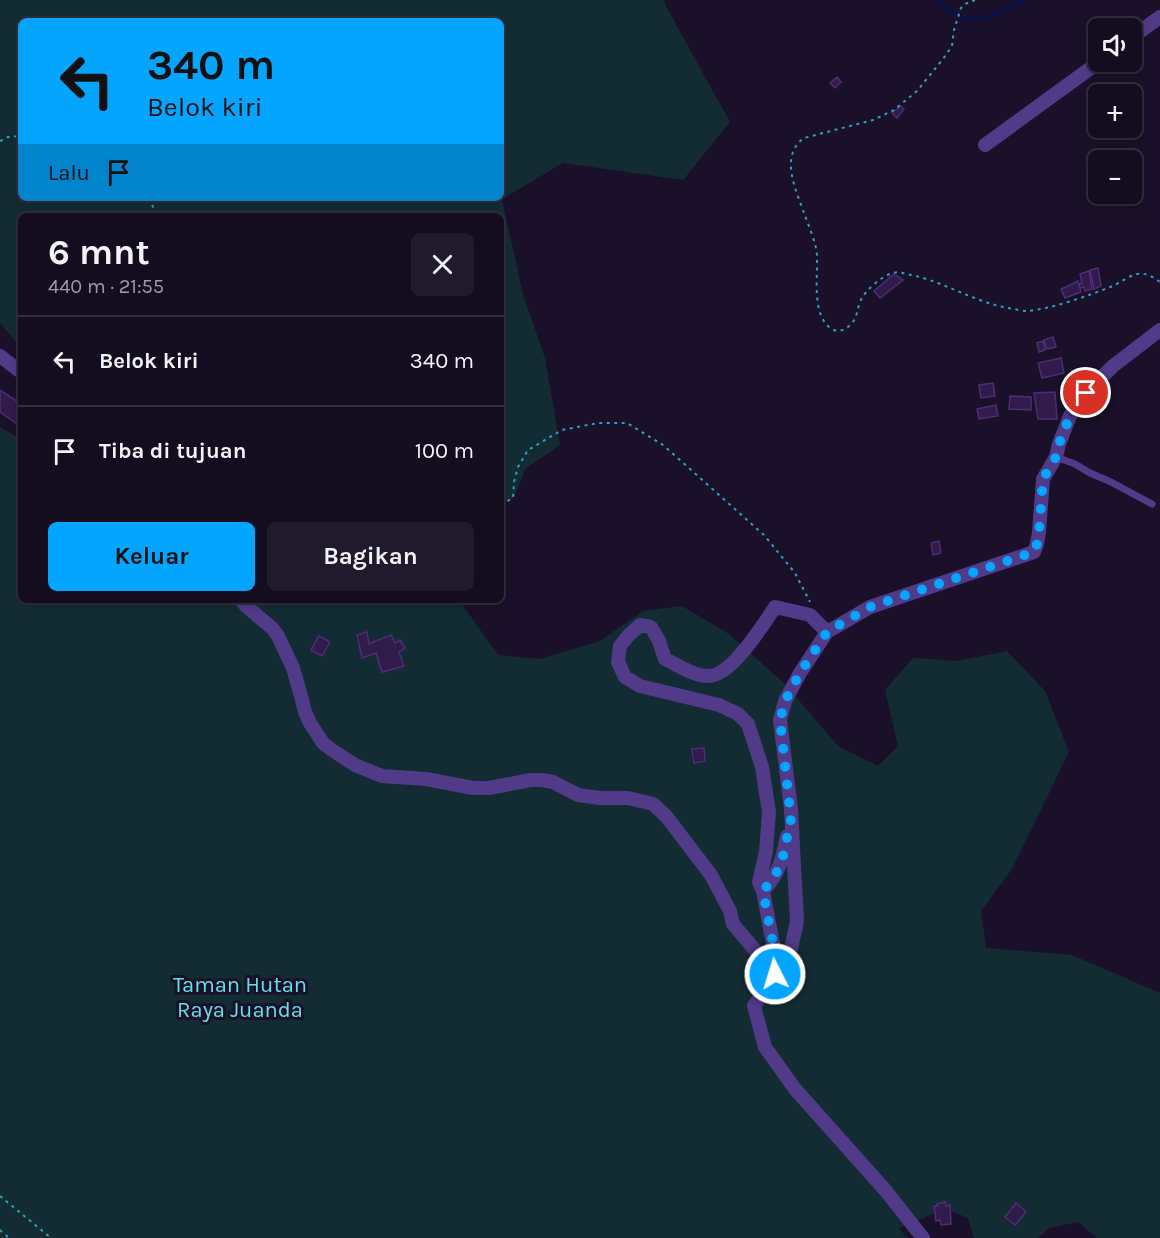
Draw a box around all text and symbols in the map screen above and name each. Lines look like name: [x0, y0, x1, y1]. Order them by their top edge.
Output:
map controls: [1088, 18, 1142, 204]
button: sound: [1088, 18, 1142, 72]
text: 340 m: [147, 40, 275, 90]
icon: left: [48, 42, 126, 120]
button: +: [1088, 84, 1142, 138]
text: Belok kiri: [147, 91, 263, 123]
button: −: [1088, 150, 1142, 204]
icon: arrive: [102, 156, 135, 189]
text: Lalu: [48, 160, 90, 186]
text: 6 mnt: [48, 231, 150, 273]
button: close: [411, 233, 474, 296]
text: 440 m · 21:55: [48, 275, 164, 298]
icon: left: [48, 345, 81, 378]
text: Belok kiri: [99, 348, 199, 374]
text: 340 m: [410, 348, 474, 374]
pin: [1060, 367, 1111, 418]
icon: arrive: [1069, 376, 1102, 409]
icon: arrive: [48, 435, 81, 468]
text: Tiba di tujuan: [99, 438, 246, 464]
text: 100 m: [415, 438, 474, 464]
button: Keluar: [48, 522, 255, 591]
button: Bagikan: [267, 522, 474, 591]
position arrow: [743, 942, 807, 1006]
park label: Taman Hutan Raya Juanda: [173, 972, 307, 1023]

